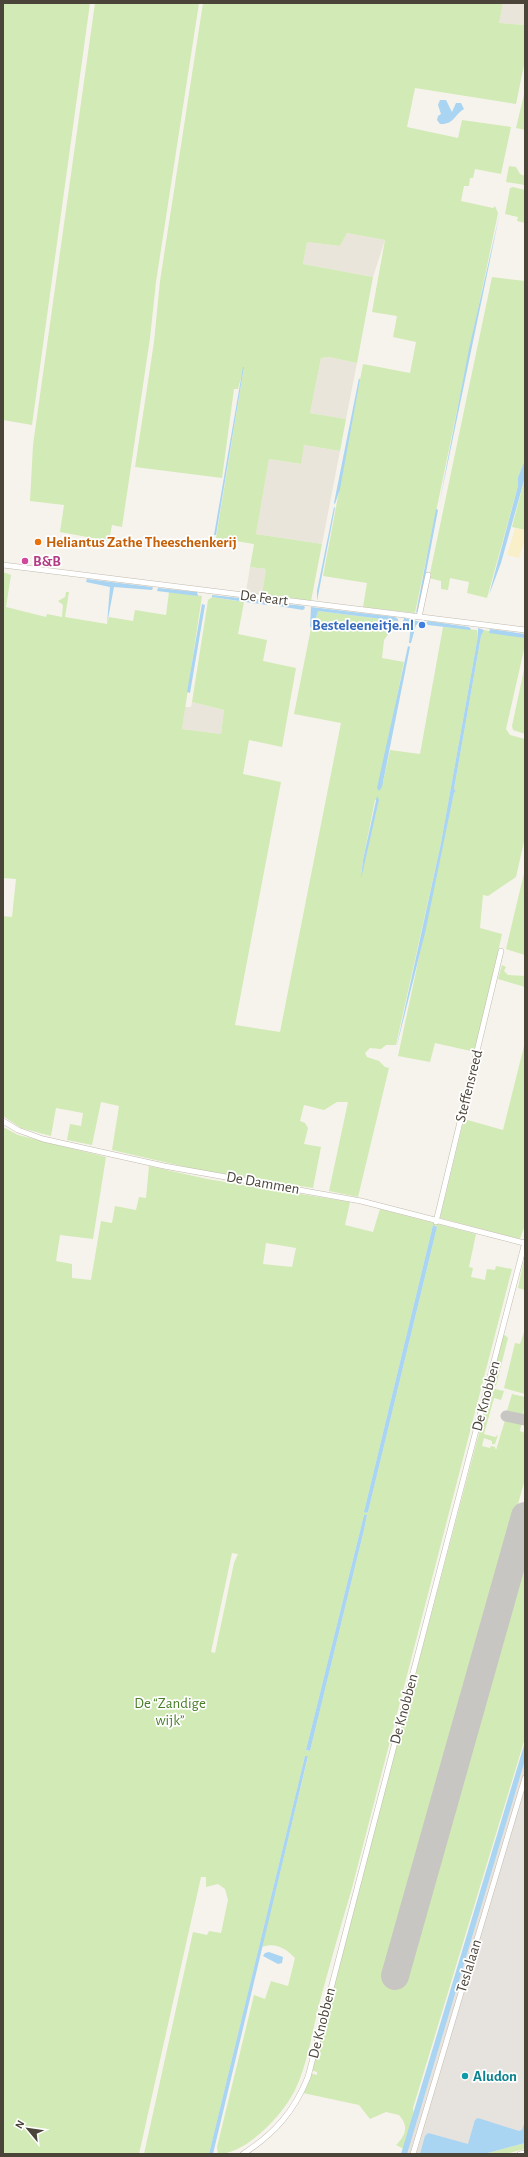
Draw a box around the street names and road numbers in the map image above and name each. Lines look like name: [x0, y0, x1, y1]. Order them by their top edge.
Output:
street label: De Feart: [239, 588, 289, 608]
street label: Steffensreed: [453, 1048, 485, 1124]
street label: De Dammen: [225, 1169, 301, 1197]
street label: De Knobben: [469, 1359, 503, 1433]
street label: De Knobben: [387, 1672, 421, 1746]
street label: Teslalaan: [454, 1938, 484, 1994]
street label: De Knobben: [306, 1986, 338, 2060]

